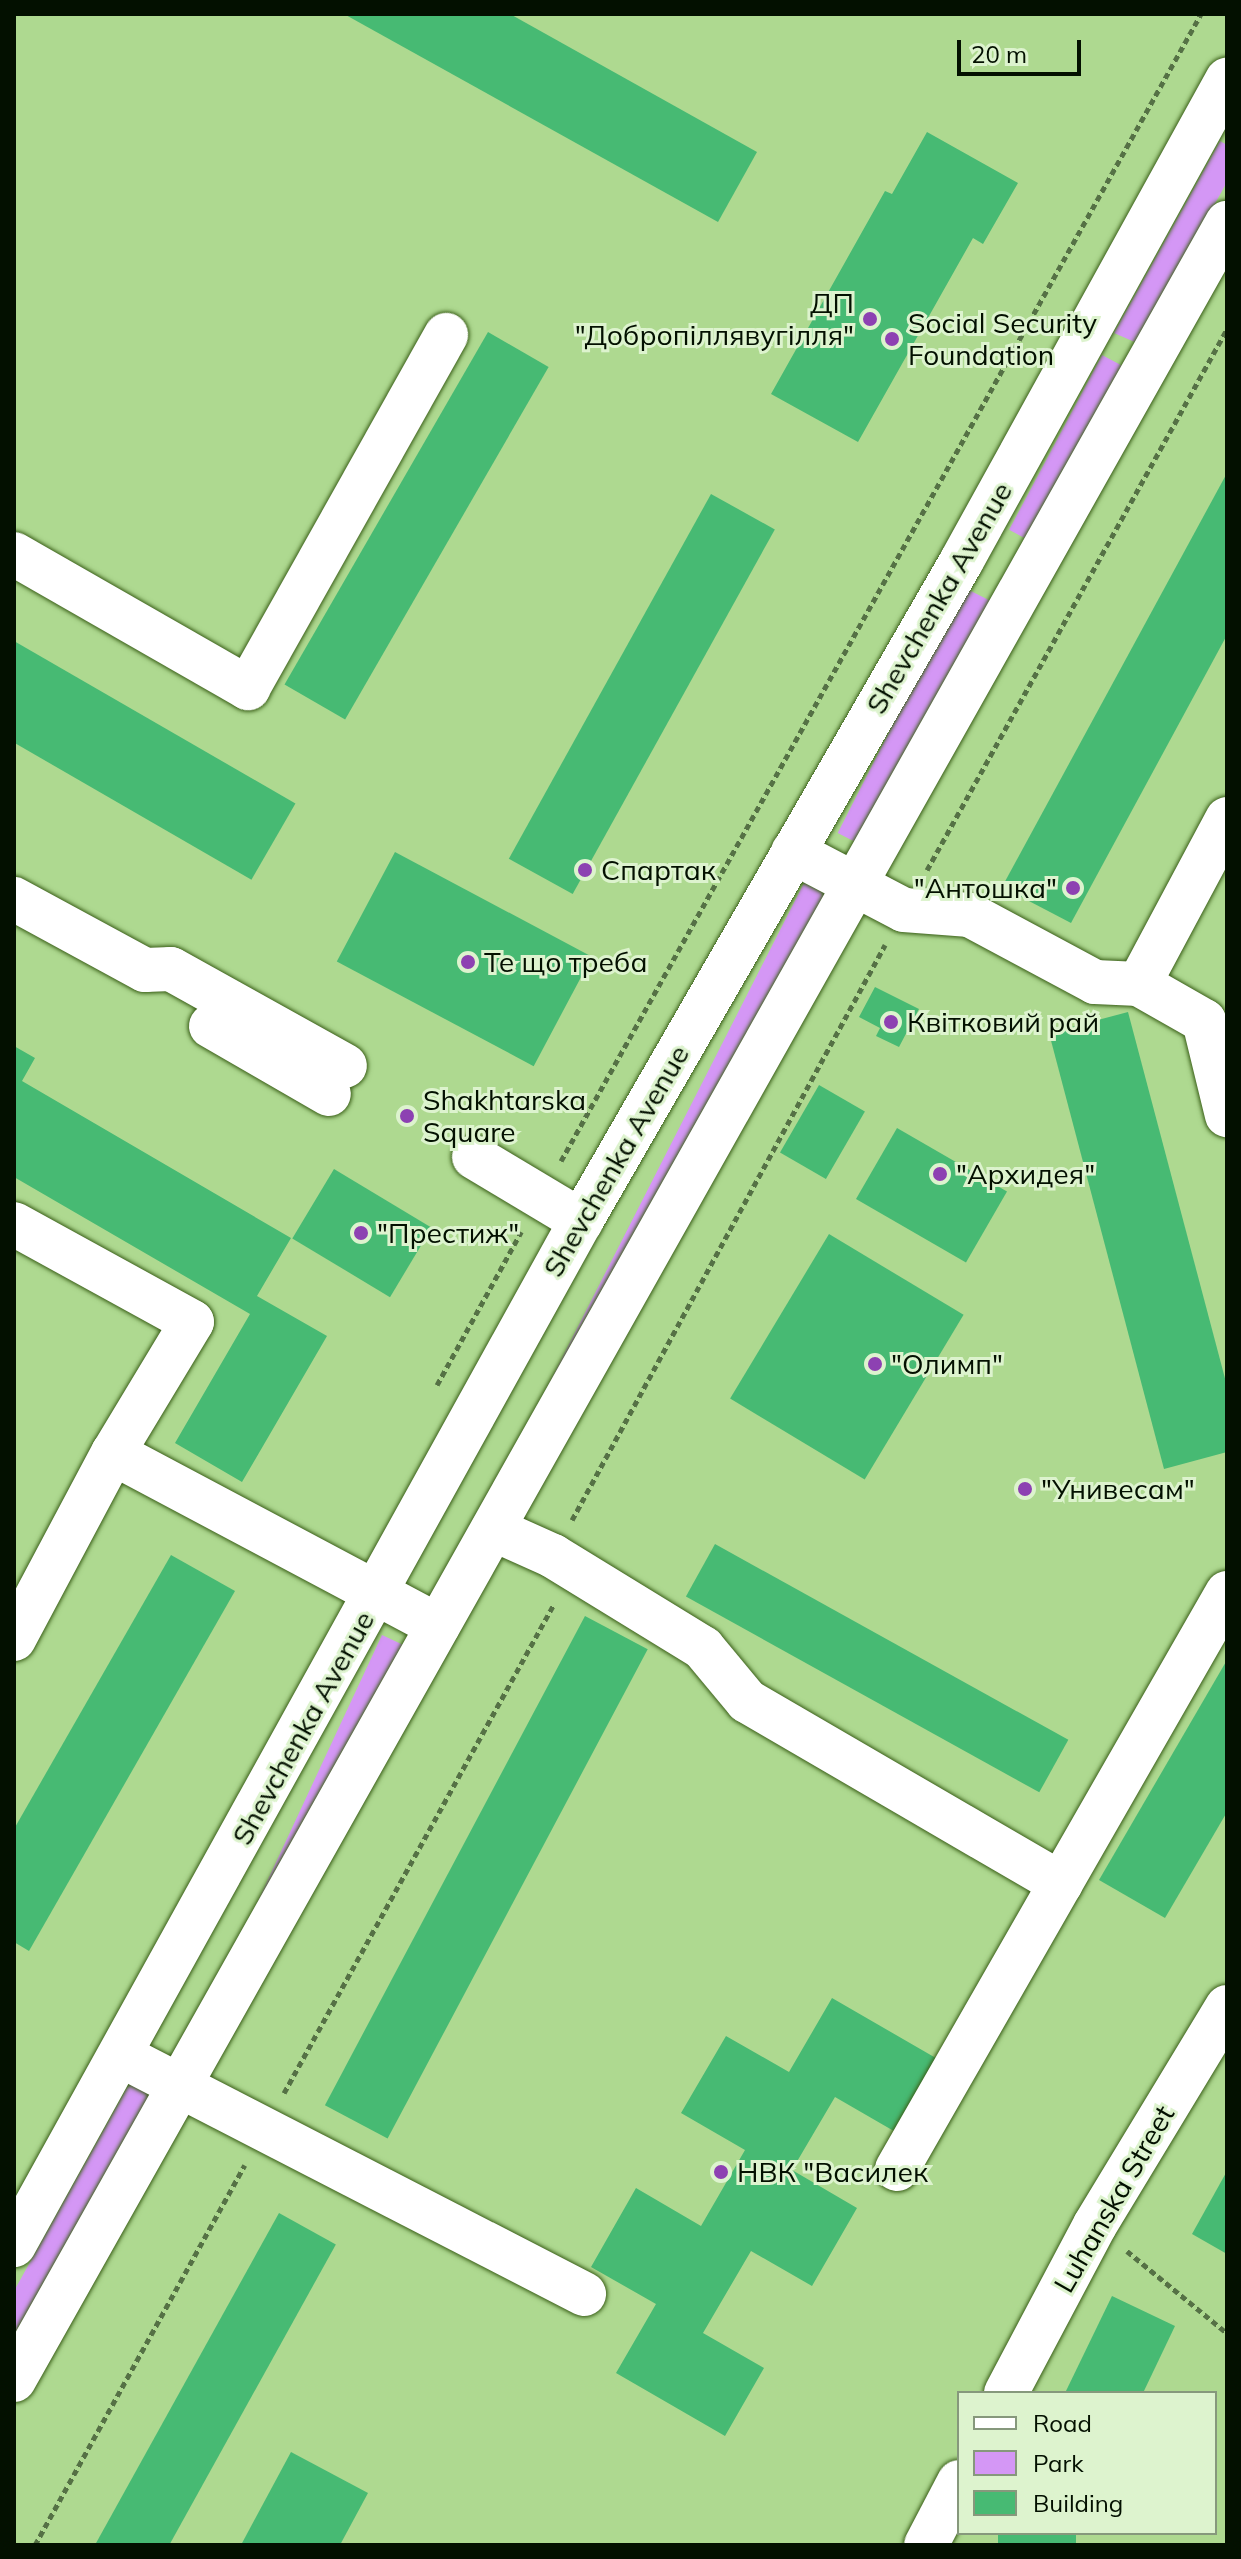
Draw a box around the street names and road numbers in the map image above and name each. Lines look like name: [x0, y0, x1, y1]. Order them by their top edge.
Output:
street label: Shevchenka Avenue: [859, 476, 1019, 720]
street label: Shevchenka Avenue: [536, 1039, 696, 1283]
street label: Shevchenka Avenue: [225, 1606, 381, 1850]
street label: Luhanska Street: [1047, 2099, 1181, 2299]

